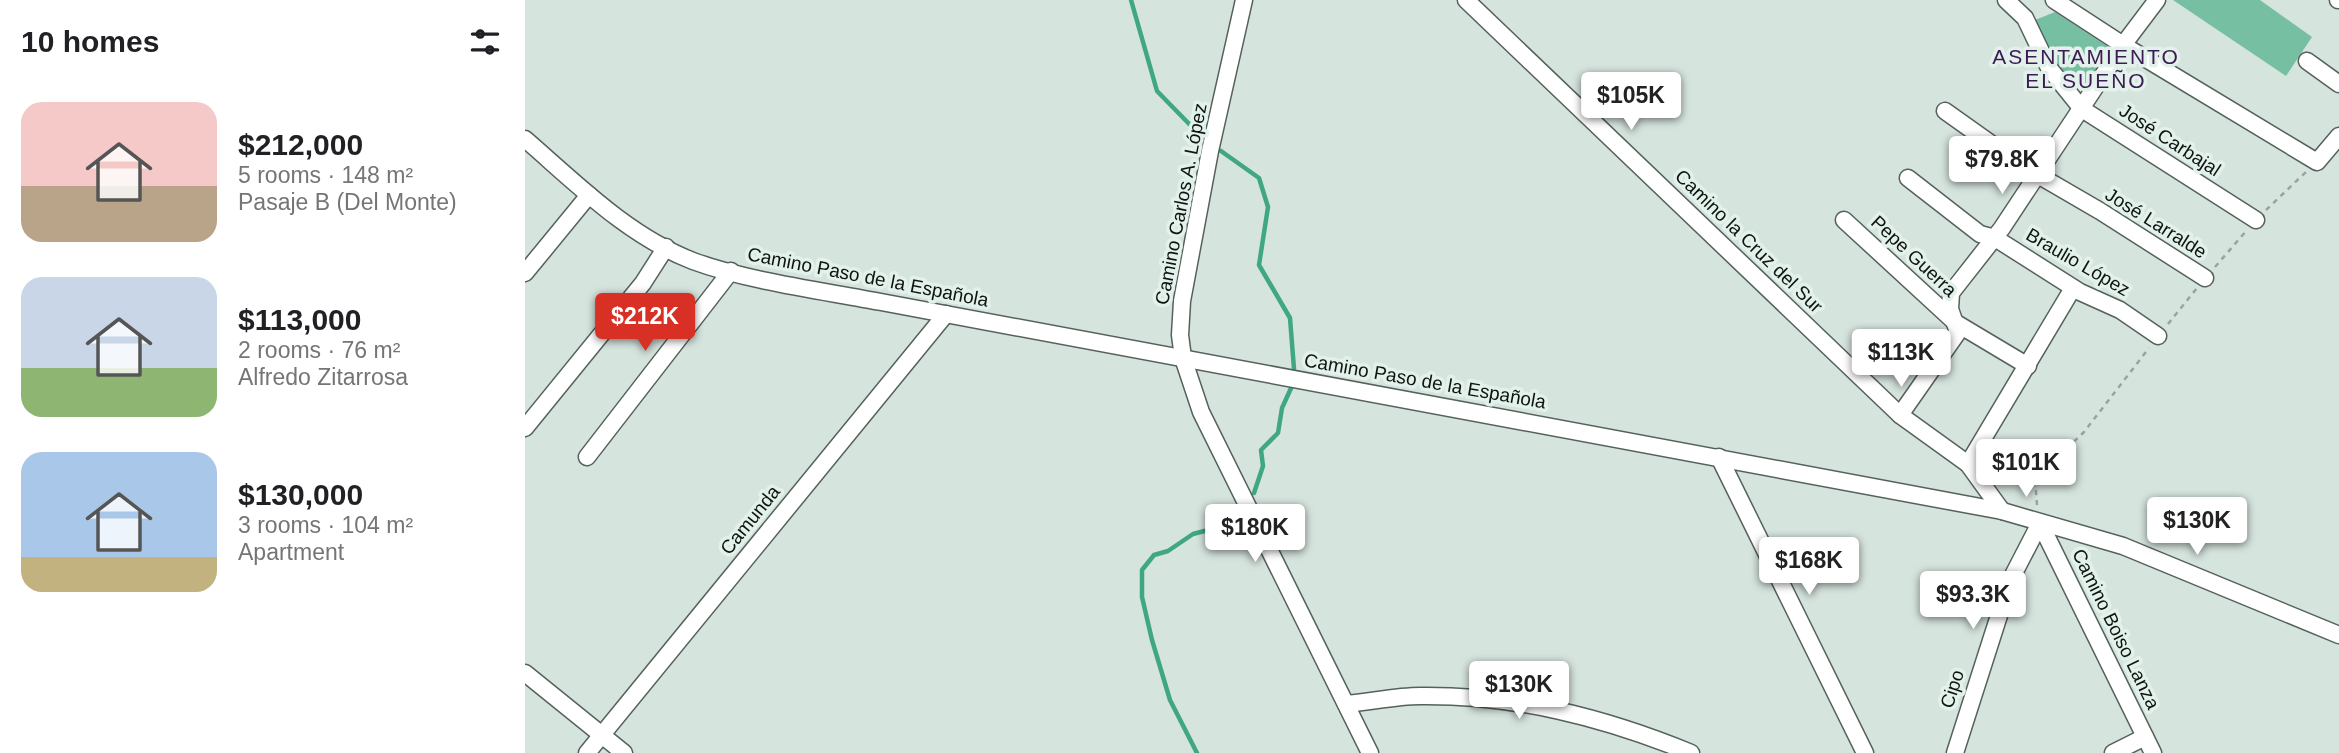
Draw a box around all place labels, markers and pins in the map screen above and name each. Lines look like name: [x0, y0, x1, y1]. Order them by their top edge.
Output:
pin: $105K: [1582, 72, 1680, 132]
pin: $79.8K: [1945, 136, 2059, 196]
pin: $212K: [596, 294, 694, 353]
pin: $113K: [1852, 330, 1950, 389]
pin: $101K: [1977, 440, 2075, 499]
pin: $130K: [2148, 498, 2246, 557]
pin: $180K: [1206, 504, 1304, 564]
pin: $168K: [1760, 538, 1858, 597]
pin: $93.3K: [1916, 572, 2030, 631]
pin: $130K: [1470, 662, 1568, 721]

